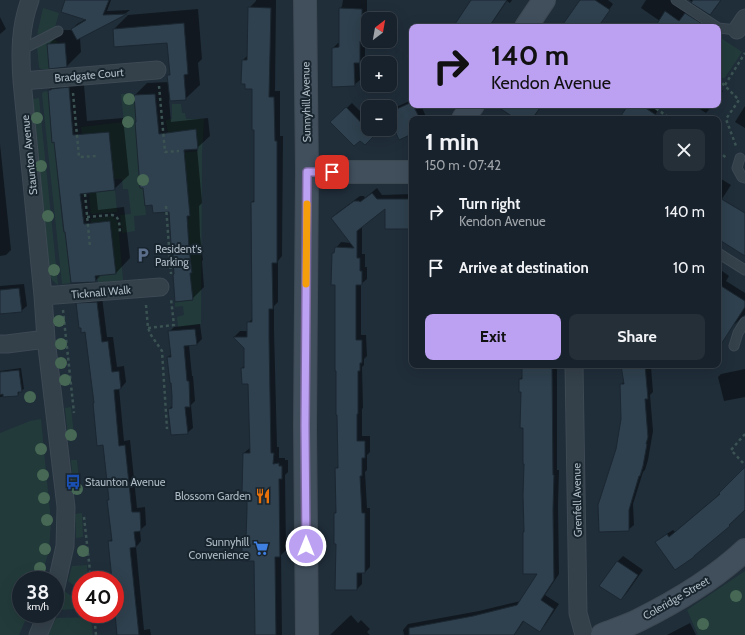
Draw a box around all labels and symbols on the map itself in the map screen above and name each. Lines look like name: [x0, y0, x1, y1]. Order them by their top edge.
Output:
north arrow: [361, 12, 397, 48]
street label: Sunnyhill Avenue: [298, 61, 314, 142]
street label: Bradgate Court: [54, 65, 124, 85]
street label: Staunton Avenue: [18, 114, 40, 196]
pin: [315, 155, 349, 189]
place label: Resident's Parking: [155, 242, 202, 269]
parking icon: Resident's Parking: [134, 246, 152, 264]
street label: Ticknall Walk: [71, 282, 132, 302]
street label: Grenfell Avenue: [569, 462, 585, 537]
bus stop icon: Staunton Avenue: [64, 473, 82, 491]
place label: Staunton Avenue: [85, 475, 166, 489]
restaurant icon: Blossom Garden: [254, 487, 272, 505]
place label: Blossom Garden: [175, 489, 251, 503]
position arrow: [285, 525, 327, 567]
place label: Sunnyhill Convenience: [189, 535, 249, 562]
supermarket icon: Sunnyhill Convenience: [252, 539, 270, 557]
speed limit sign: 40: [72, 571, 124, 623]
street label: Coleridge Street: [640, 573, 712, 623]

